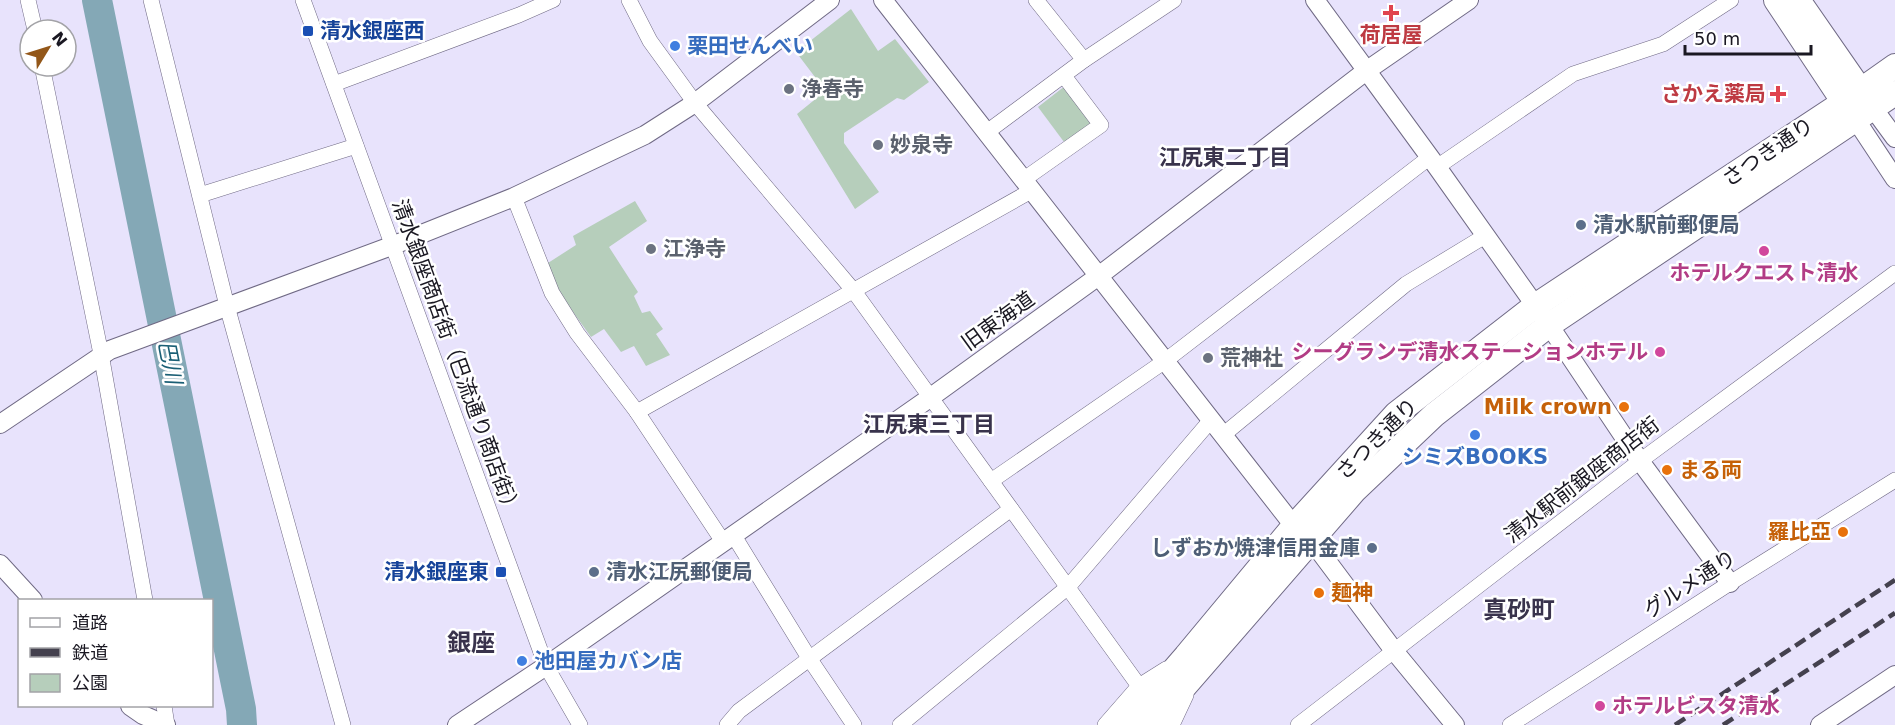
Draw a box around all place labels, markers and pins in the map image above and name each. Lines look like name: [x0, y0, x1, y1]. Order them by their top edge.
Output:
marker: 荷居屋: [1384, 6, 1398, 20]
place label: 清水銀座西: [320, 19, 425, 43]
place label: 荷居屋: [1360, 23, 1423, 47]
marker: 清水銀座西: [301, 24, 315, 38]
place label: 栗田せんべい: [687, 34, 813, 58]
marker: 栗田せんべい: [668, 39, 682, 53]
place label: 浄春寺: [801, 77, 864, 101]
marker: 浄春寺: [782, 82, 796, 96]
place label: さかえ薬局: [1661, 82, 1766, 106]
marker: さかえ薬局: [1771, 87, 1785, 101]
place label: 妙泉寺: [890, 133, 953, 157]
marker: 妙泉寺: [871, 138, 885, 152]
place label: 清水駅前郵便局: [1593, 213, 1740, 237]
marker: 清水駅前郵便局: [1574, 218, 1588, 232]
place label: 江浄寺: [663, 237, 726, 261]
marker: 江浄寺: [644, 242, 658, 256]
marker: ホテルクエスト清水: [1757, 244, 1771, 258]
place label: ホテルクエスト清水: [1670, 261, 1859, 285]
place label: シーグランデ清水ステーションホテル: [1291, 340, 1648, 364]
marker: シーグランデ清水ステーションホテル: [1653, 345, 1667, 359]
place label: 荒神社: [1220, 346, 1283, 370]
marker: 荒神社: [1201, 351, 1215, 365]
place label: Milk crown: [1484, 395, 1612, 419]
marker: Milk crown: [1617, 400, 1631, 414]
marker: シミズBOOKS: [1468, 428, 1482, 442]
place label: シミズBOOKS: [1402, 445, 1548, 469]
place label: まる両: [1679, 458, 1742, 482]
marker: まる両: [1660, 463, 1674, 477]
place label: 羅比亞: [1768, 520, 1831, 544]
marker: 羅比亞: [1836, 525, 1850, 539]
place label: しずおか焼津信用金庫: [1150, 536, 1360, 560]
marker: しずおか焼津信用金庫: [1365, 541, 1379, 555]
place label: 清水銀座東: [384, 560, 489, 584]
place label: 清水江尻郵便局: [606, 560, 753, 584]
marker: 清水銀座東: [494, 565, 508, 579]
marker: 清水江尻郵便局: [587, 565, 601, 579]
place label: 麺神: [1331, 581, 1373, 605]
marker: 麺神: [1312, 586, 1326, 600]
place label: 池田屋カバン店: [534, 649, 682, 673]
marker: 池田屋カバン店: [515, 654, 529, 668]
place label: ホテルビスタ清水: [1612, 694, 1780, 718]
marker: ホテルビスタ清水: [1593, 699, 1607, 713]

